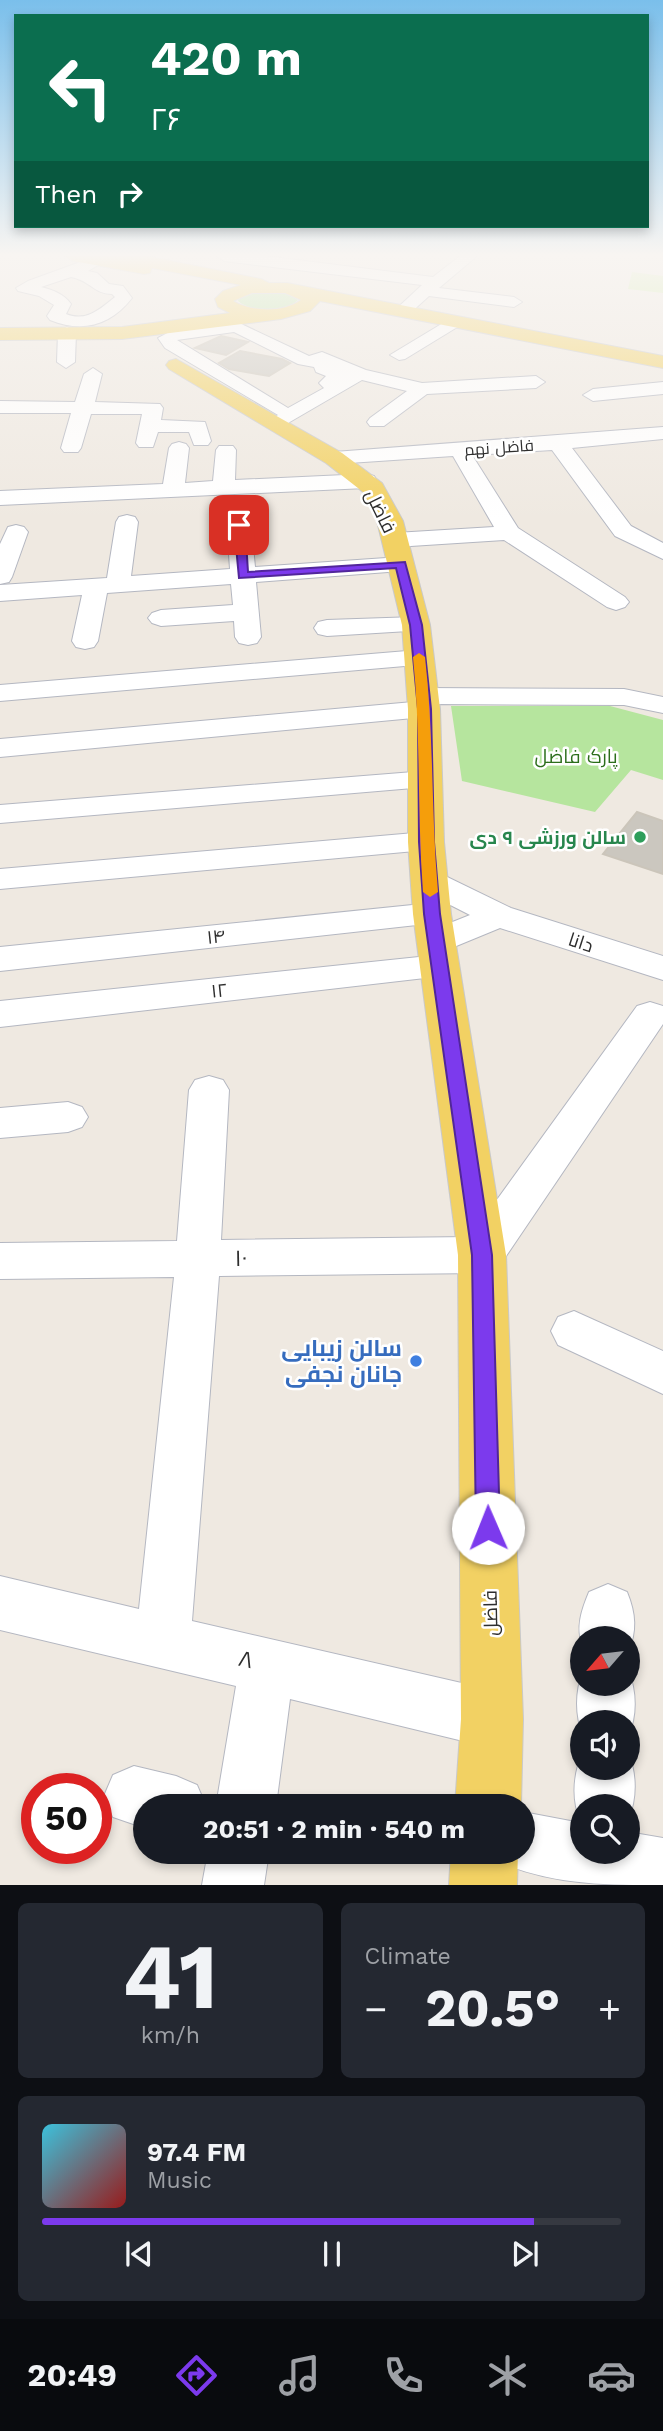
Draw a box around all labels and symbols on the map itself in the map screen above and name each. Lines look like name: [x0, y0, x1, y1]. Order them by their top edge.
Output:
street label: فاضل نهم: [464, 436, 535, 461]
street label: فاضل: [360, 486, 401, 537]
pin: [209, 495, 269, 555]
park label: پارک فاضل: [534, 745, 618, 769]
place label: سالن ورزشی ۹ دی: [470, 826, 626, 850]
marker: سالن ورزشی ۹ دی: [632, 829, 648, 845]
street label: ۱۴: [206, 924, 226, 949]
street label: دانا: [565, 928, 596, 957]
street label: ۱۲: [210, 978, 228, 1003]
street label: ۱۰: [234, 1245, 248, 1272]
place label: سالن زیبایی جانان نجفی: [281, 1335, 402, 1388]
marker: سالن زیبایی جانان نجفی: [408, 1353, 424, 1369]
position arrow: [451, 1491, 525, 1565]
street label: فاضل: [479, 1590, 502, 1636]
north arrow: [570, 1626, 640, 1696]
street label: ۸: [236, 1645, 256, 1674]
speed limit sign: 50: [21, 1773, 112, 1864]

